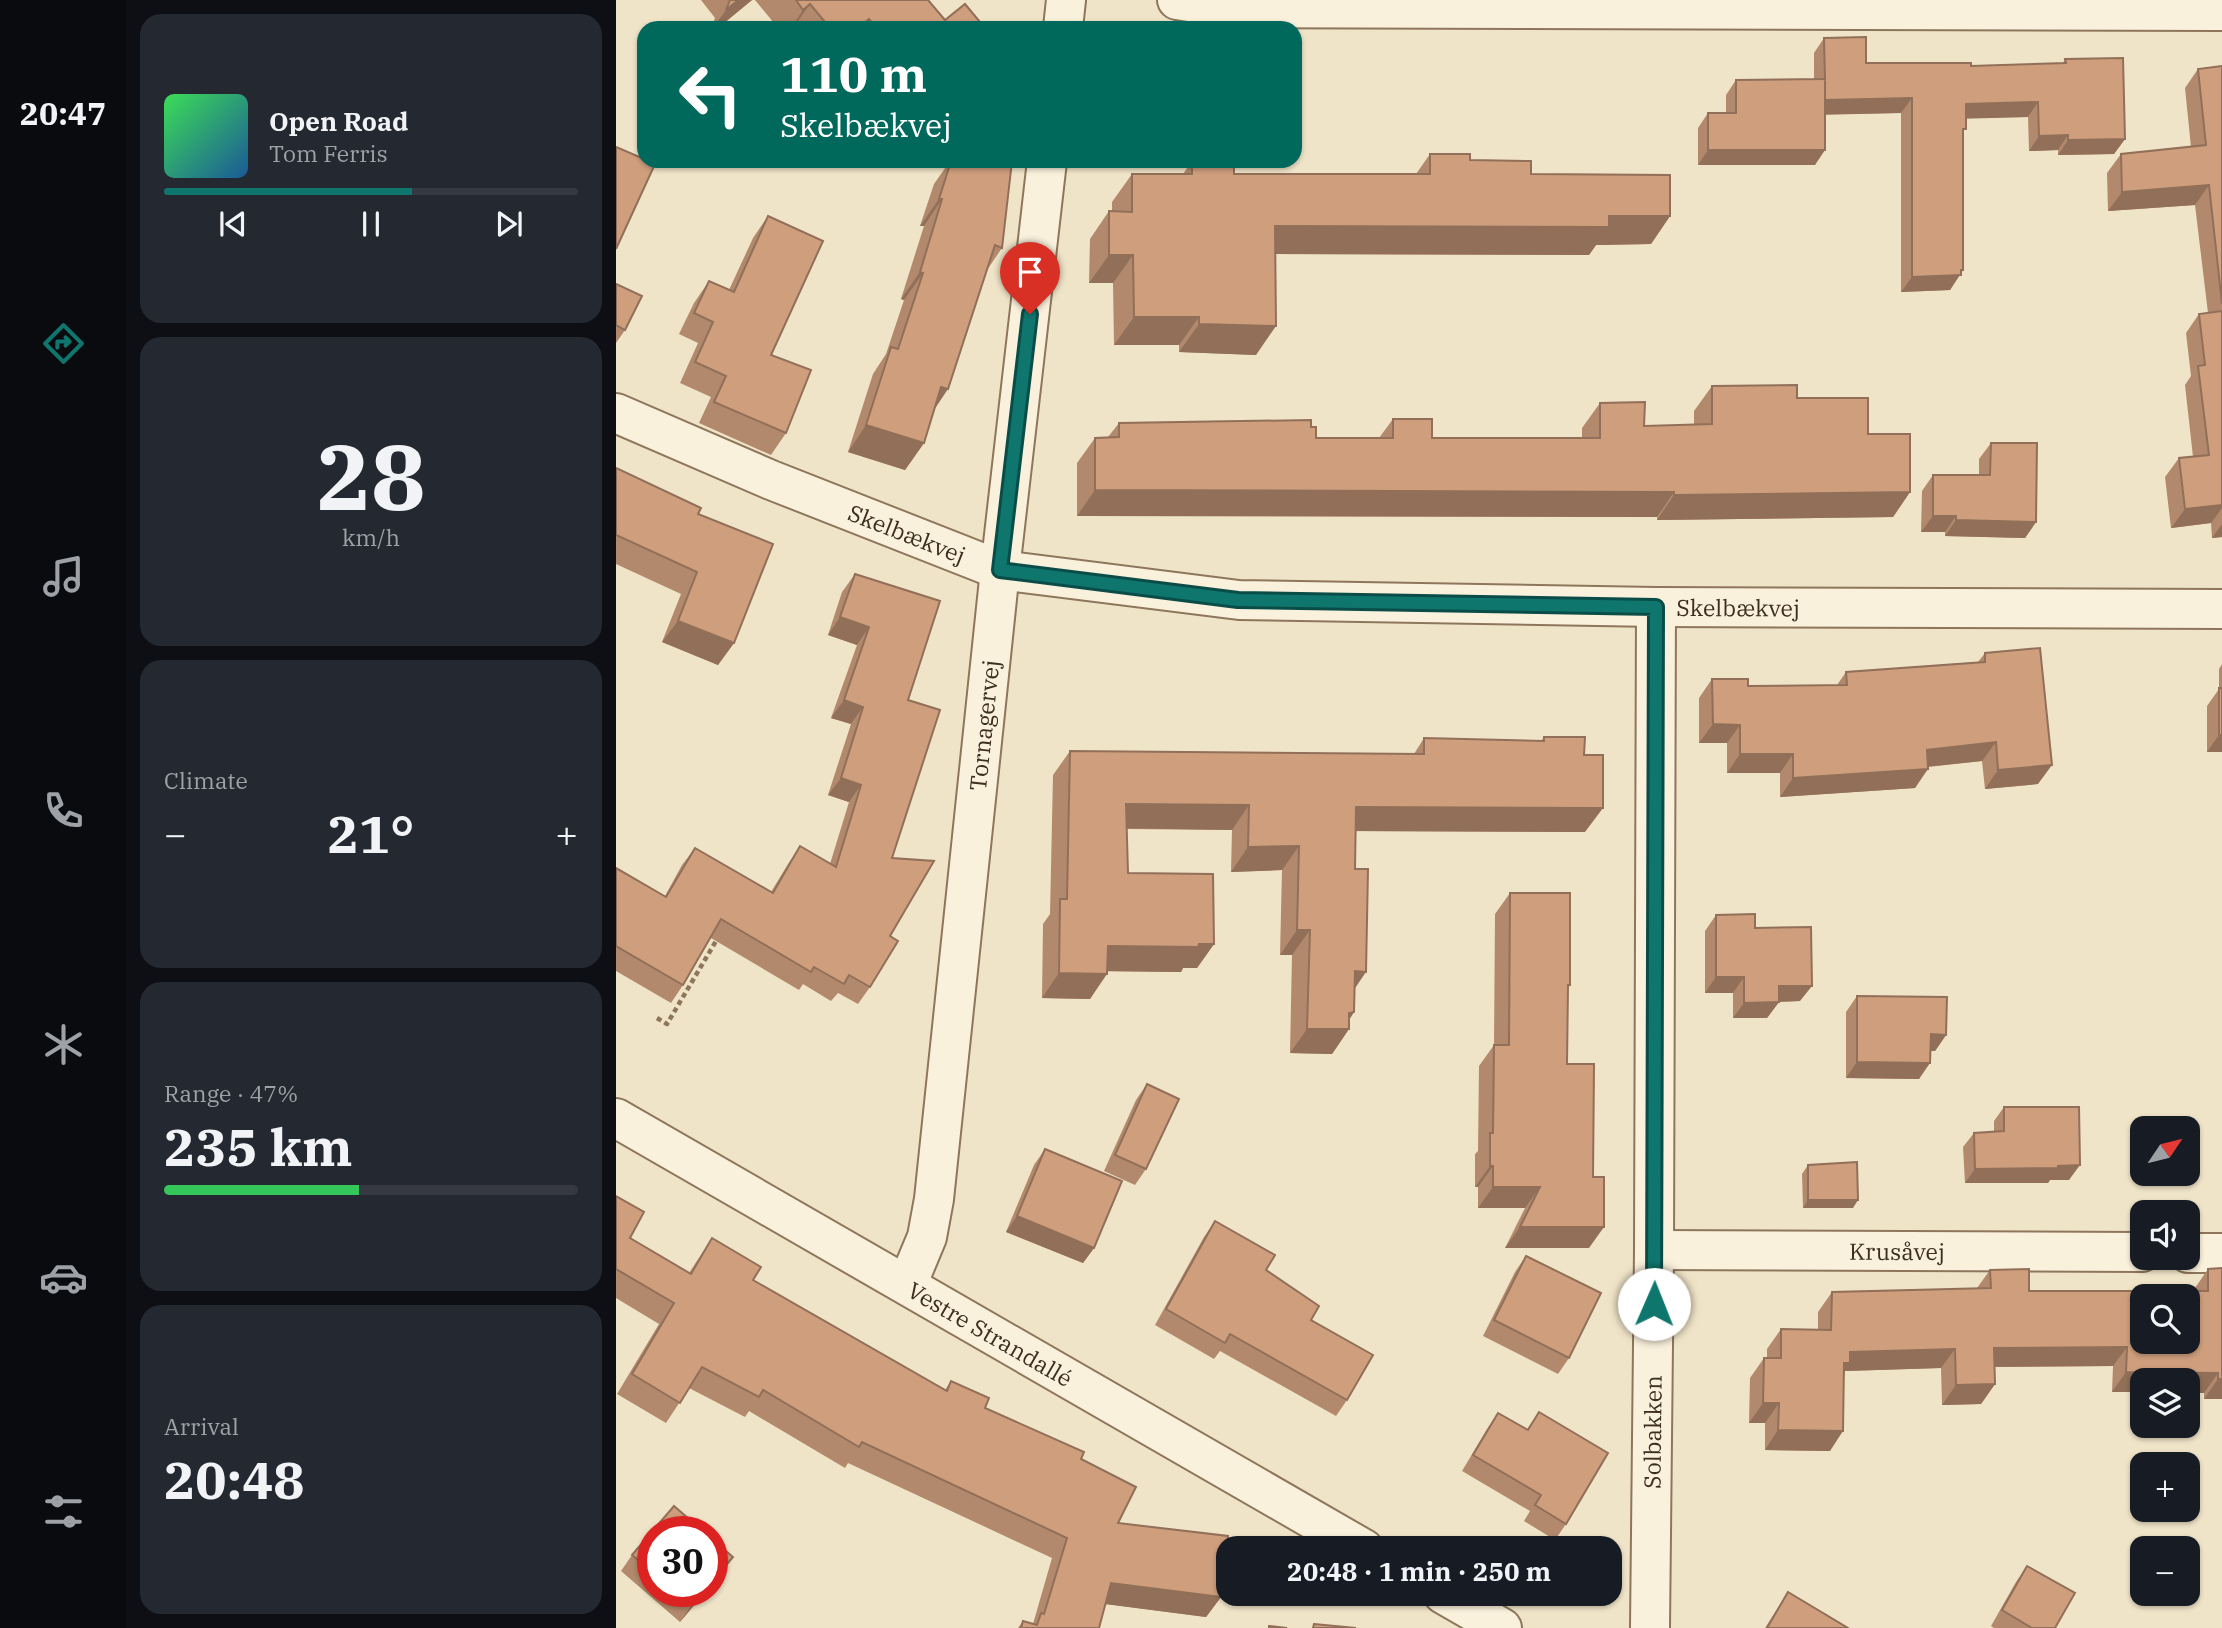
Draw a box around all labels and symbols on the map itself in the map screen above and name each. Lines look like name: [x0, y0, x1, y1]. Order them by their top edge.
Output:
pin: [1000, 242, 1060, 314]
street label: Skelbækvej: [844, 497, 970, 570]
street label: Skelbækvej: [1676, 592, 1800, 623]
street label: Tornagervej: [962, 658, 1005, 792]
north arrow: [2130, 1116, 2200, 1186]
street label: Krusåvej: [1849, 1236, 1945, 1266]
position arrow: [1617, 1267, 1691, 1341]
street label: Vestre Strandallé: [903, 1274, 1078, 1393]
street label: Solbakken: [1636, 1375, 1668, 1489]
speed limit sign: 30: [637, 1516, 728, 1607]

